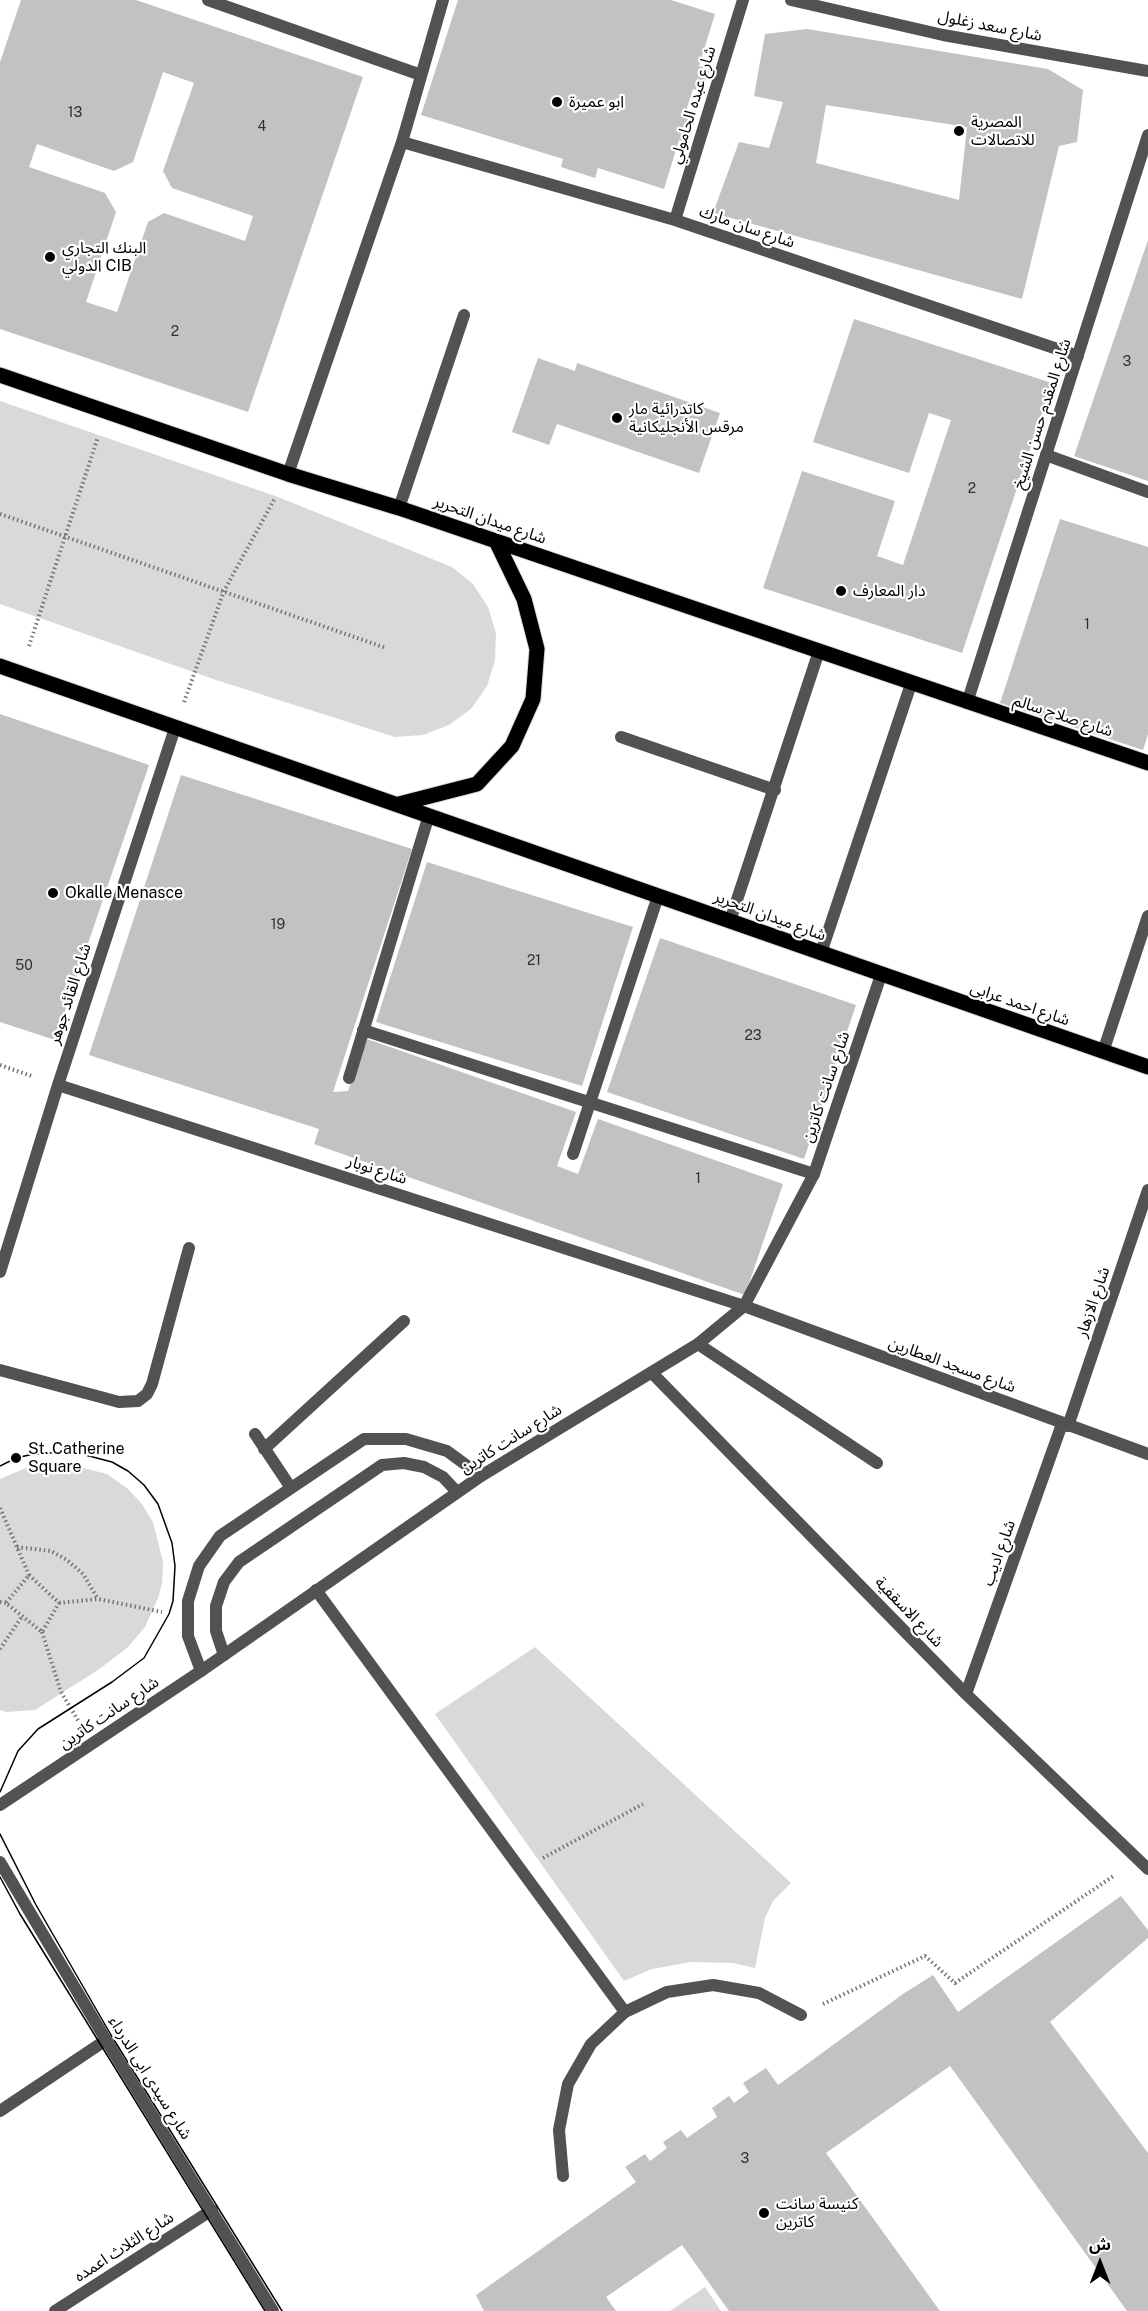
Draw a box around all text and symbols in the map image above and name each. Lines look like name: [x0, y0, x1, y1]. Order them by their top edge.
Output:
street label: شارع سعد زغلول: [936, 7, 1044, 45]
street label: شارع عبده الحامولي: [666, 44, 720, 166]
place label: ابو عميرة: [569, 92, 624, 112]
marker: ابو عميرة: [550, 95, 564, 109]
house number: 13: [68, 105, 82, 121]
place label: المصرية للاتصالات: [971, 112, 1035, 150]
house number: 4: [258, 119, 266, 135]
marker: المصرية للاتصالات: [952, 124, 966, 138]
street label: شارع سان مارك: [697, 202, 797, 252]
place label: البنك التجاري الدولي CIB: [62, 238, 146, 276]
marker: البنك التجاري الدولي CIB: [43, 250, 57, 264]
house number: 2: [171, 324, 179, 340]
street label: شارع المقدم حسن الشيخ: [1009, 336, 1075, 492]
house number: 3: [1123, 354, 1131, 370]
place label: كاتدرائية مار مرقس الأنجليكانية: [629, 399, 744, 437]
marker: كاتدرائية مار مرقس الأنجليكانية: [610, 411, 624, 425]
house number: 2: [968, 481, 976, 497]
street label: شارع ميدان التحرير: [431, 492, 549, 548]
place label: دار المعارف: [853, 581, 926, 601]
marker: دار المعارف: [834, 584, 848, 598]
house number: 1: [1084, 617, 1090, 633]
street label: شارع صلاح سالم: [1011, 691, 1115, 741]
place label: Okalle Menasce: [65, 883, 183, 903]
marker: Okalle Menasce: [46, 886, 60, 900]
street label: شارع ميدان التحرير: [711, 887, 829, 945]
house number: 19: [271, 917, 285, 933]
street label: شارع القائد جوهر: [45, 941, 95, 1047]
house number: 21: [527, 953, 541, 969]
house number: 50: [15, 958, 33, 974]
street label: شارع احمد عرابى: [968, 978, 1072, 1030]
house number: 23: [744, 1028, 762, 1044]
street label: شارع سانت كاترين: [798, 1029, 854, 1145]
street label: شارع نوبار: [345, 1151, 409, 1189]
house number: 1: [695, 1171, 701, 1187]
street label: شارع الازهار: [1072, 1264, 1114, 1340]
street label: شارع مسجد العطارين: [886, 1333, 1018, 1397]
street label: شارع سانت كاترين: [457, 1400, 565, 1478]
place label: St. Catherine Square: [28, 1439, 125, 1477]
marker: St. Catherine Square: [9, 1451, 23, 1465]
street label: شارع اديب: [978, 1517, 1020, 1589]
street label: شارع الاسقفية: [871, 1573, 947, 1651]
street label: شارع سانت كاترين: [55, 1673, 163, 1753]
street label: شارع سيدى ابى الدرداء: [104, 2013, 196, 2143]
house number: 3: [741, 2151, 749, 2167]
place label: كنيسة سانت كاترين: [776, 2194, 858, 2232]
marker: كنيسة سانت كاترين: [757, 2206, 771, 2220]
street label: شارع الثلاث اعمده: [71, 2208, 177, 2286]
north arrow: [1070, 2233, 1130, 2293]
text: ش: [1089, 2235, 1111, 2254]

